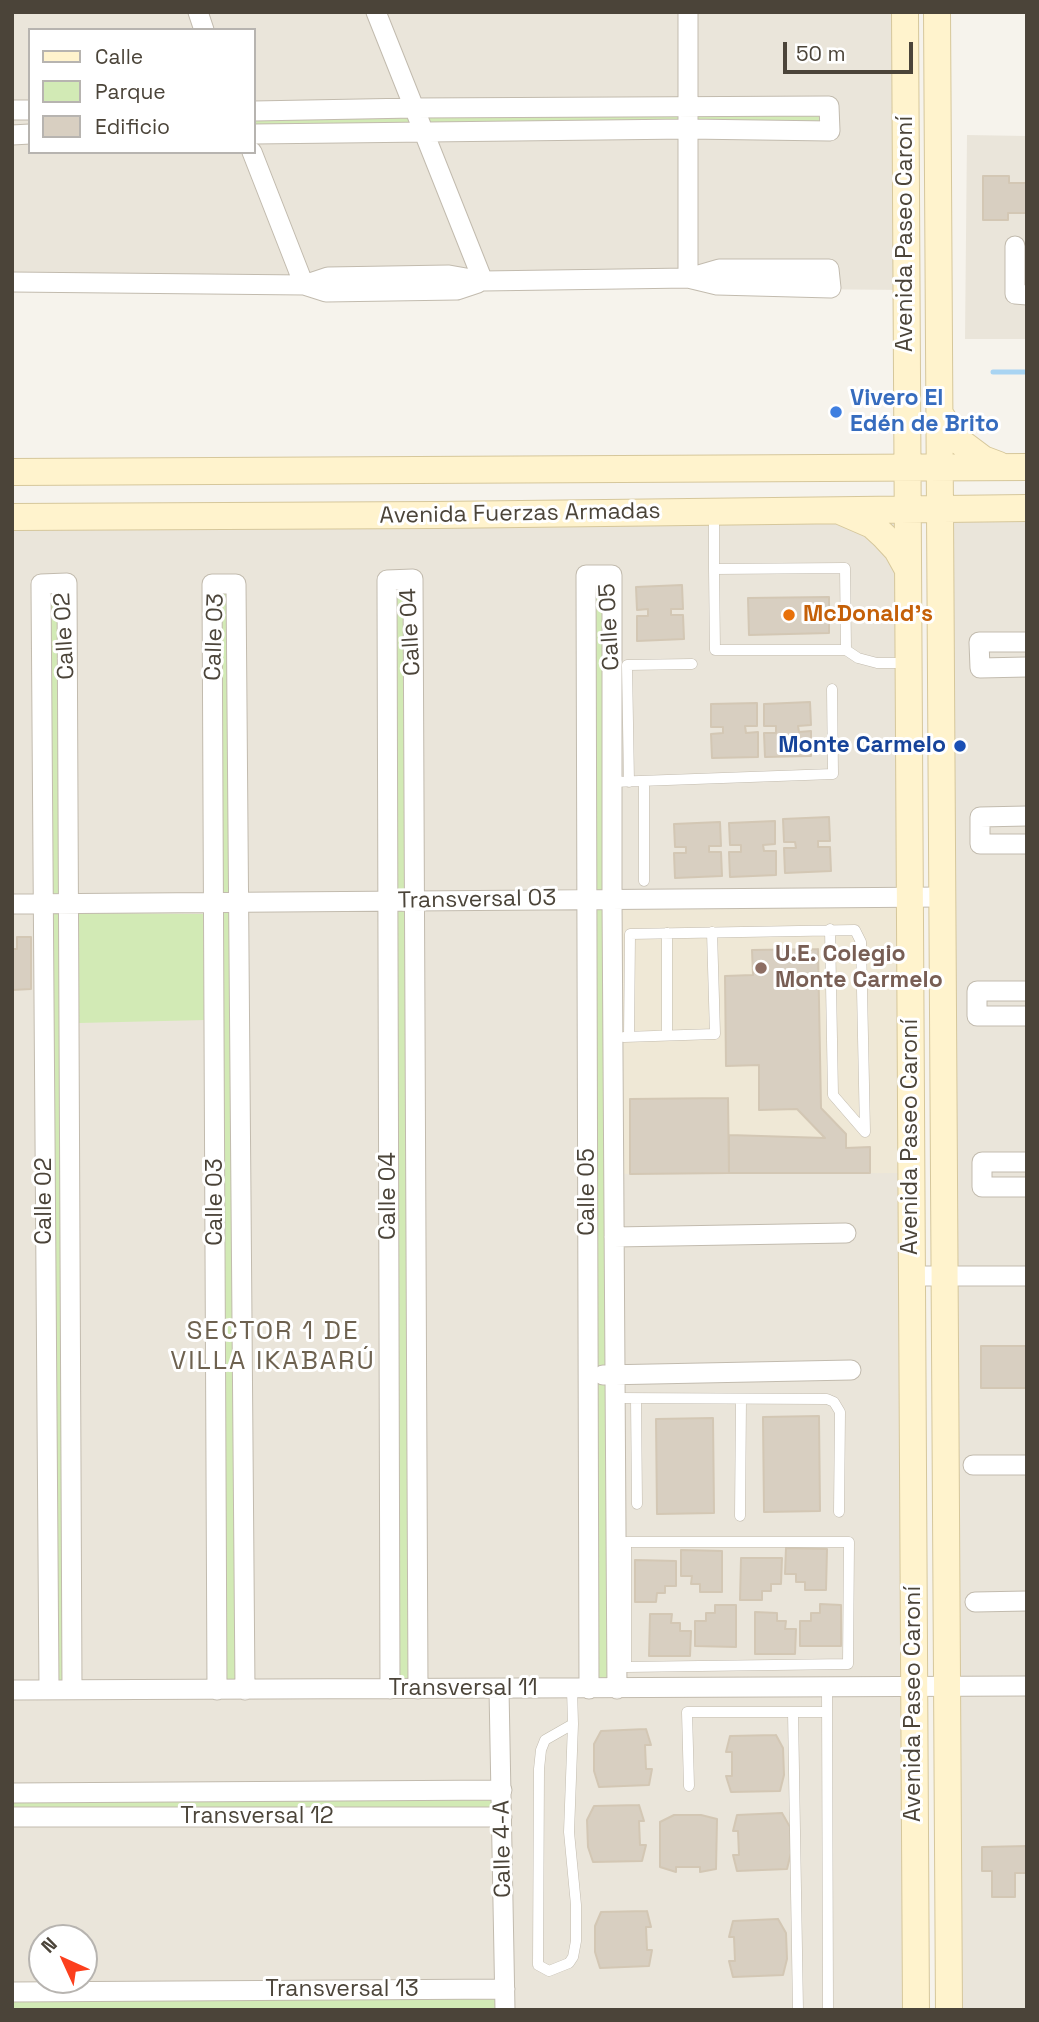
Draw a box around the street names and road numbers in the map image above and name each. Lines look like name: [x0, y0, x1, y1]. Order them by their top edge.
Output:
street label: Avenida Paseo Caroní: [892, 116, 920, 352]
street label: Avenida Fuerzas Armadas: [379, 498, 661, 530]
street label: Calle 05: [594, 583, 626, 671]
street label: Calle 04: [395, 587, 427, 677]
street label: Calle 02: [49, 592, 81, 680]
street label: Calle 03: [200, 593, 230, 681]
street label: Transversal 03: [398, 885, 556, 915]
street label: Avenida Paseo Caroní: [897, 1019, 925, 1255]
street label: Calle 05: [574, 1148, 602, 1236]
street label: Calle 04: [375, 1152, 403, 1240]
street label: Calle 02: [31, 1157, 59, 1245]
street label: Calle 03: [202, 1158, 230, 1246]
street label: Avenida Paseo Caroní: [900, 1586, 928, 1822]
street label: Transversal 11: [388, 1675, 538, 1703]
street label: Calle 4-A: [488, 1800, 518, 1898]
street label: Transversal 12: [180, 1803, 334, 1831]
street label: Transversal 13: [265, 1976, 419, 2004]

